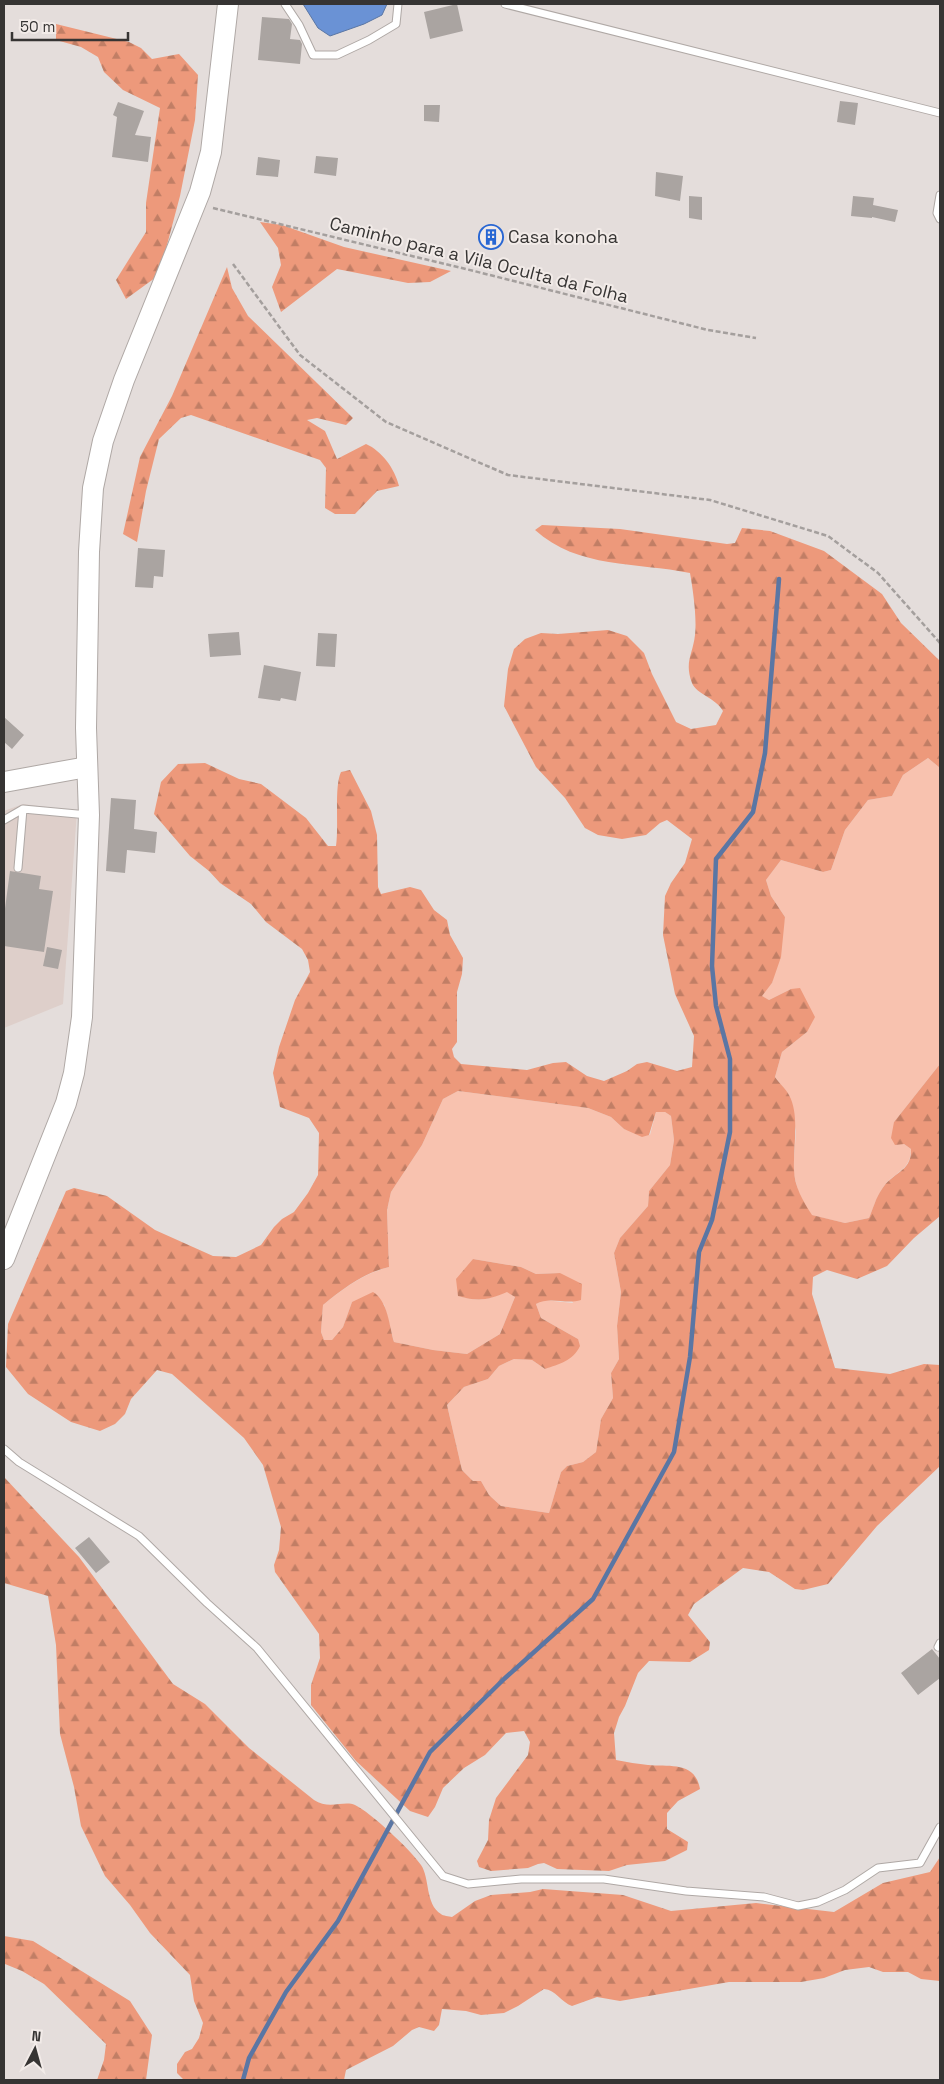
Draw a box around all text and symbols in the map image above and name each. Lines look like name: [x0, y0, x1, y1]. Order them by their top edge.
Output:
scale bar: [12, 10, 129, 42]
text: 50 m: [20, 17, 55, 36]
street label: Caminho para a Vila Oculta da Folha: [327, 211, 631, 308]
building icon: Casa konoha: [478, 224, 504, 250]
place label: Casa konoha: [508, 225, 618, 248]
north arrow: [10, 2024, 60, 2074]
text: N: [31, 2027, 42, 2046]

